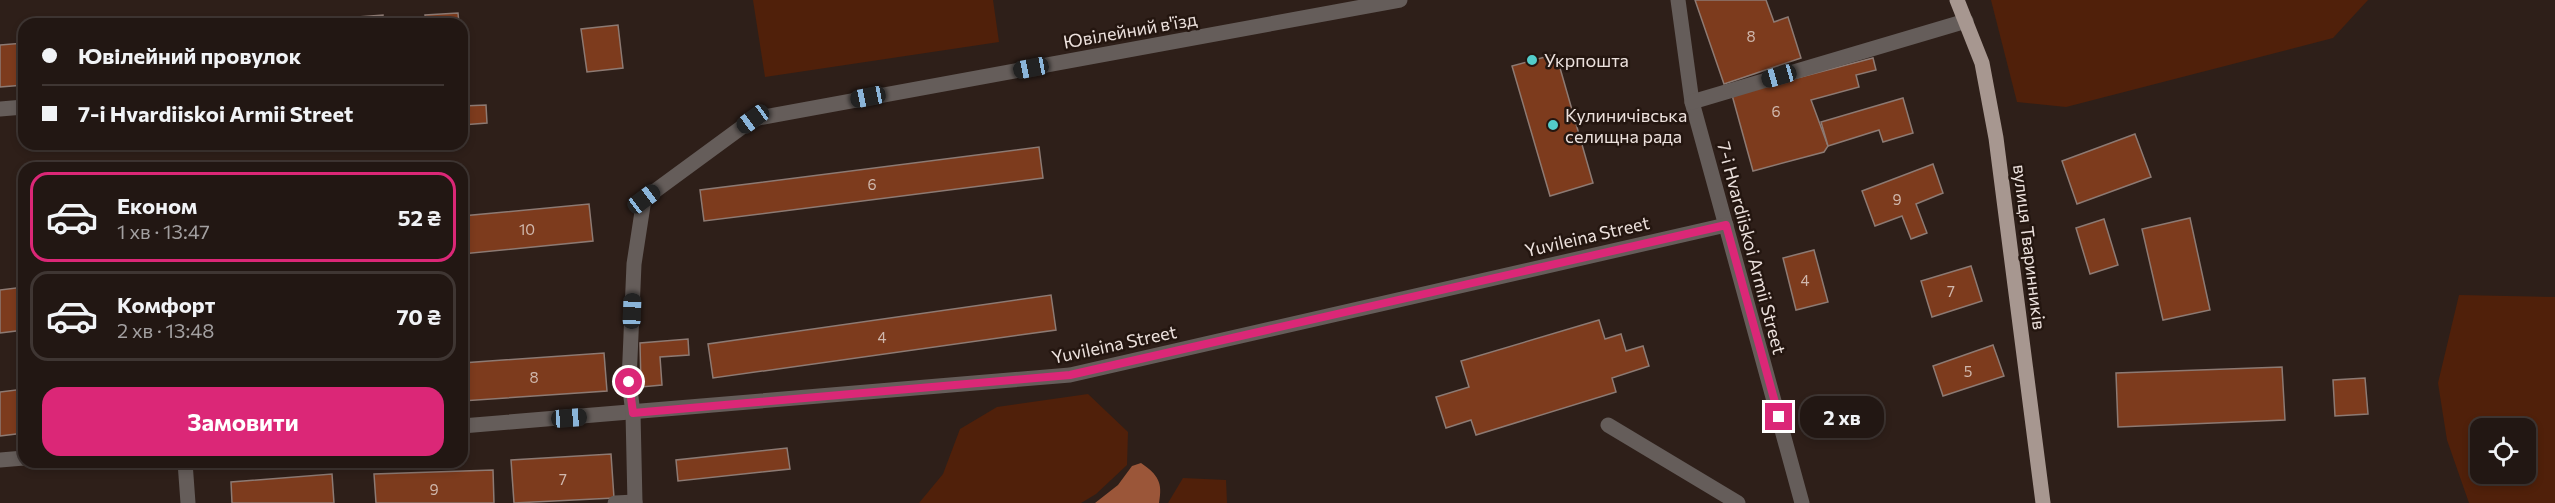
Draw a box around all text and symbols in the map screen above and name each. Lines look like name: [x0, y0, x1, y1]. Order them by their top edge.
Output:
street label: Ювілейний в'їзд: [1061, 7, 1199, 53]
house number: 8: [1746, 27, 1756, 45]
text: Ювілейний провулок: [78, 42, 301, 69]
place label: Укрпошта: [1544, 49, 1629, 71]
marker: Укрпошта: [1525, 53, 1539, 67]
car: [1012, 56, 1050, 80]
car: [1759, 62, 1799, 90]
car: [849, 85, 887, 109]
text: 7-i Hvardiiskoi Armii Street: [78, 100, 353, 127]
car: [733, 101, 773, 137]
house number: 6: [1771, 102, 1781, 120]
place label: Кулиничівська селищна рада: [1565, 104, 1687, 147]
marker: Кулиничівська селищна рада: [1546, 118, 1560, 132]
street label: 7-i Hvardiiskoi Armii Street: [1713, 139, 1791, 357]
street label: вулиця Тваринників: [2009, 163, 2051, 331]
house number: 6: [867, 175, 877, 193]
car: [624, 181, 664, 217]
icon: car: [45, 190, 99, 244]
house number: 9: [1892, 190, 1902, 208]
text: Економ: [117, 192, 197, 219]
text: 52 ₴: [398, 204, 441, 231]
street label: Yuvileina Street: [1523, 211, 1651, 261]
text: 1 хв · 13:47: [117, 219, 210, 243]
house number: 10: [519, 220, 535, 238]
house number: 4: [1801, 271, 1810, 289]
house number: 7: [1947, 282, 1955, 300]
icon: car: [45, 289, 99, 343]
text: Комфорт: [117, 291, 215, 318]
car: [622, 293, 642, 329]
text: 70 ₴: [396, 303, 441, 330]
text: 2 хв · 13:48: [117, 318, 214, 342]
street label: Yuvileina Street: [1049, 320, 1179, 368]
house number: 4: [878, 328, 887, 346]
house number: 5: [1964, 362, 1972, 380]
house number: 8: [529, 368, 539, 386]
route start: [615, 368, 642, 395]
button: Замовити: [42, 387, 444, 456]
callout: 2 хв: [1800, 396, 1884, 438]
route end: [1765, 403, 1792, 430]
text: 2 хв: [1823, 405, 1861, 429]
car: [550, 408, 588, 428]
map controls: [2470, 418, 2536, 484]
button: locate: [2470, 418, 2536, 484]
house number: 7: [559, 470, 567, 488]
house number: 9: [429, 480, 439, 498]

